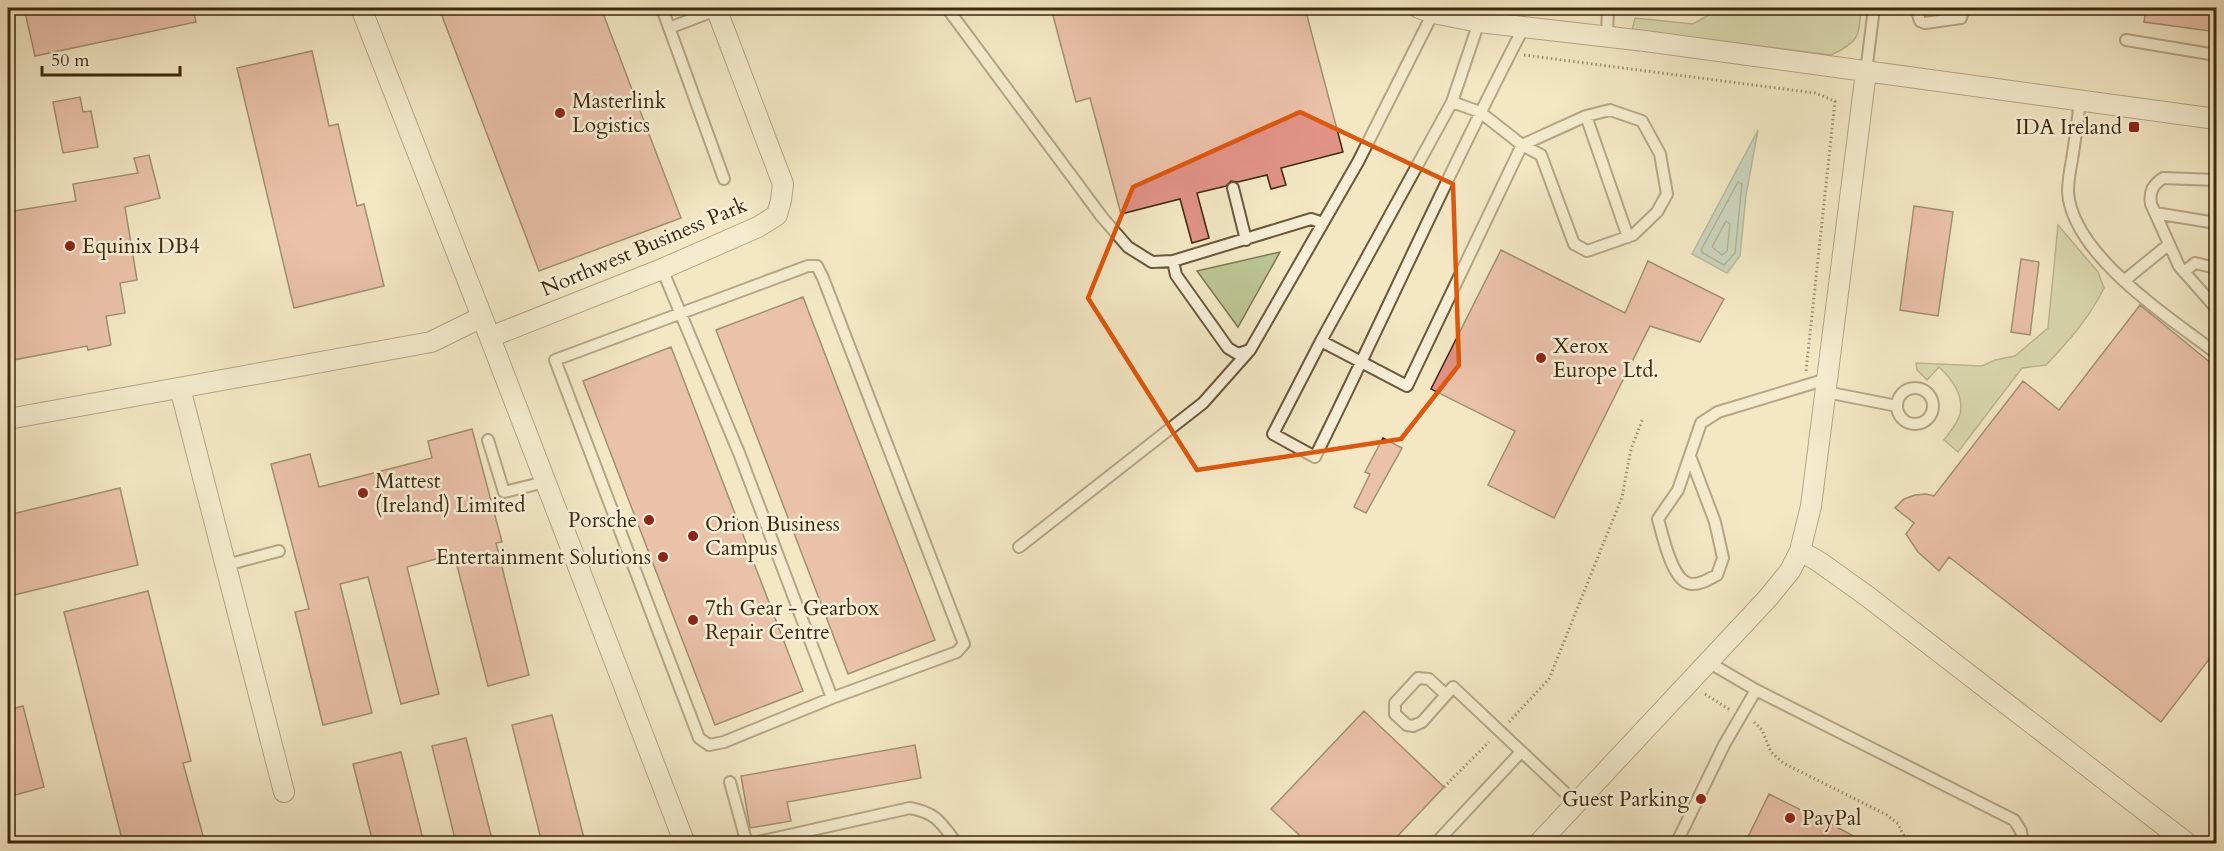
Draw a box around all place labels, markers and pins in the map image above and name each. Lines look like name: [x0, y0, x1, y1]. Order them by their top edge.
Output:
place label: Masterlink Logistics: [572, 87, 667, 140]
marker: Masterlink Logistics: [553, 106, 567, 120]
place label: IDA Ireland: [2015, 113, 2122, 142]
marker: IDA Ireland: [2127, 120, 2141, 134]
place label: Equinix DB4: [82, 232, 200, 261]
marker: Equinix DB4: [63, 239, 77, 253]
place label: Xerox Europe Ltd.: [1553, 332, 1659, 385]
marker: Xerox Europe Ltd.: [1534, 351, 1548, 365]
place label: Mattest (Ireland) Limited: [375, 467, 526, 520]
marker: Mattest (Ireland) Limited: [356, 486, 370, 500]
place label: Porsche: [568, 506, 637, 535]
place label: Orion Business Campus: [705, 510, 840, 563]
marker: Porsche: [642, 513, 656, 527]
marker: Orion Business Campus: [686, 529, 700, 543]
place label: Entertainment Solutions: [436, 543, 651, 572]
marker: Entertainment Solutions: [656, 550, 670, 564]
place label: 7th Gear - Gearbox Repair Centre: [705, 594, 880, 647]
marker: 7th Gear - Gearbox Repair Centre: [686, 613, 700, 627]
place label: Guest Parking: [1562, 785, 1689, 814]
marker: Guest Parking: [1694, 792, 1708, 806]
place label: PayPal: [1802, 804, 1861, 833]
marker: PayPal: [1783, 811, 1797, 825]

